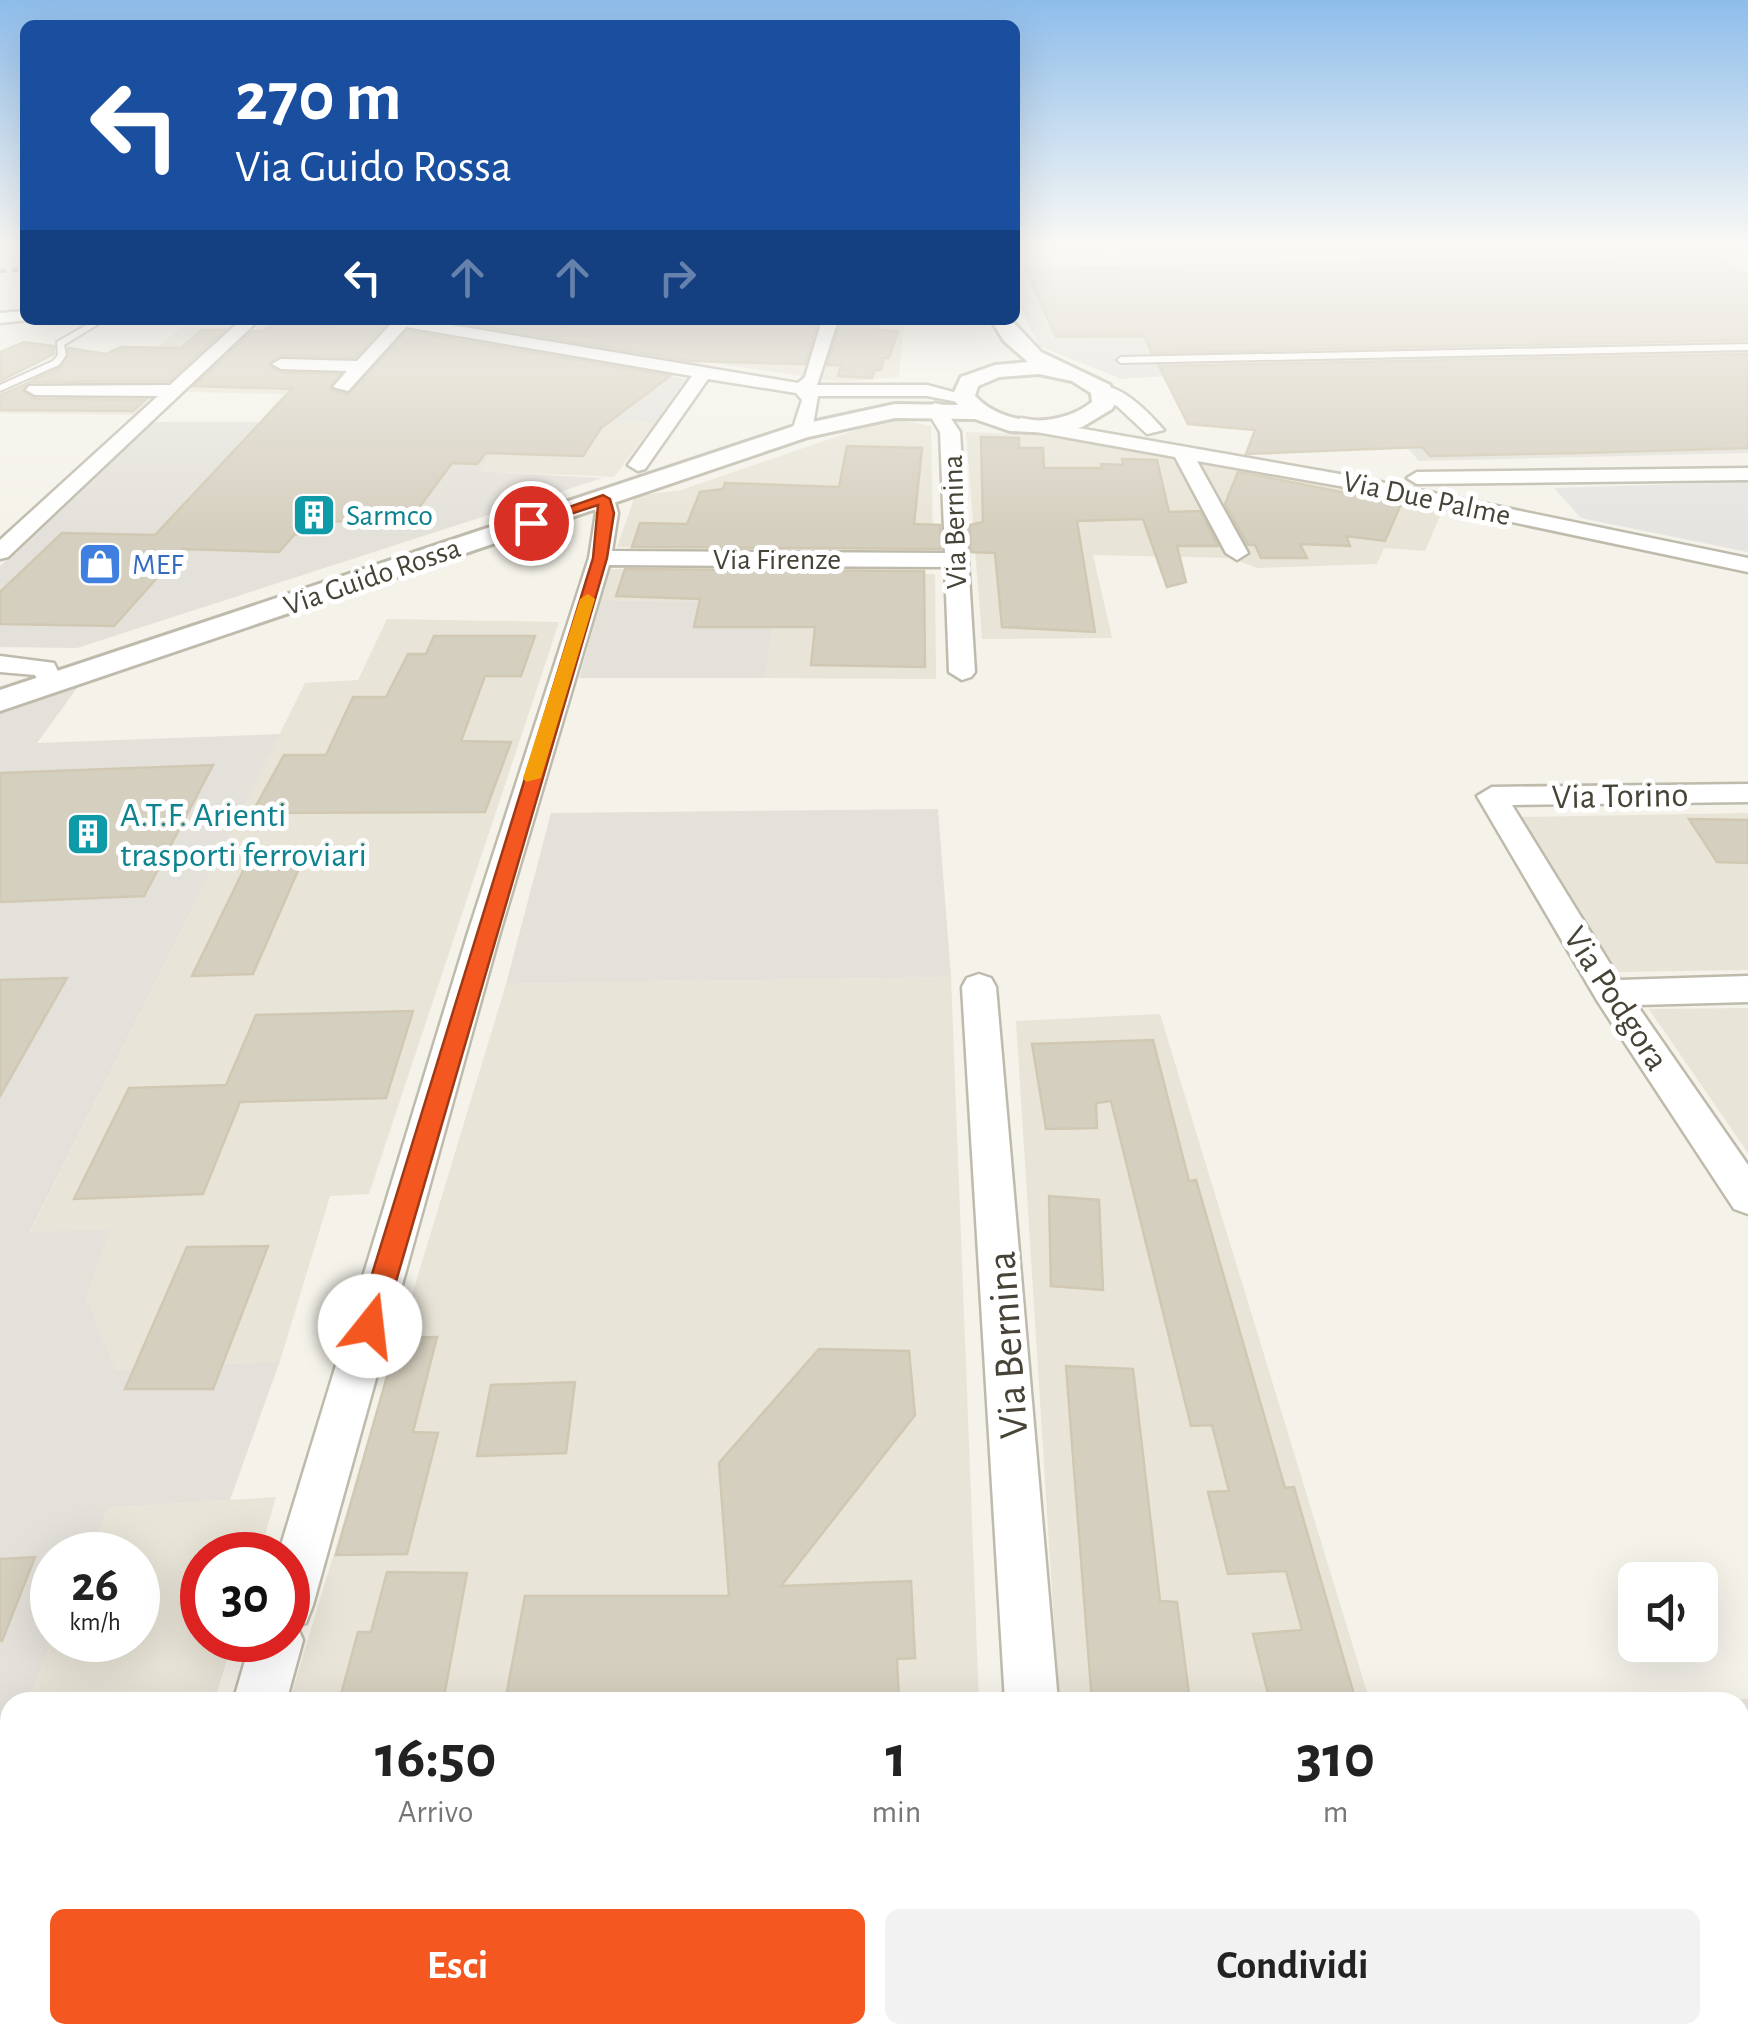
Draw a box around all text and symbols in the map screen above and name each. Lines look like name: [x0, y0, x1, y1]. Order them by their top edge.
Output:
icon: left: [70, 60, 200, 190]
text: 270 m: [235, 63, 402, 133]
text: Via Guido Rossa: [235, 145, 512, 190]
icon: left: [335, 250, 390, 305]
icon: ahead: [440, 250, 495, 305]
icon: ahead: [545, 250, 600, 305]
icon: right: [650, 250, 705, 305]
street label: Via Bernina: [938, 454, 972, 590]
street label: Via Due Palme: [1340, 467, 1513, 531]
pin: [489, 481, 574, 566]
building icon: Sarmco: [291, 492, 337, 538]
icon: arrive: [504, 496, 559, 551]
place label: Sarmco: [346, 501, 433, 531]
street label: Via Guido Rossa: [280, 533, 464, 621]
shop icon: MEF: [77, 541, 123, 587]
street label: Via Firenze: [713, 545, 841, 575]
place label: MEF: [132, 550, 184, 580]
street label: Via Torino: [1551, 778, 1689, 815]
place label: A.T.F. Arienti trasporti ferroviari: [120, 798, 367, 873]
building icon: A.T.F. Arienti trasporti ferroviari: [65, 811, 111, 857]
street label: Via Podgora: [1557, 921, 1675, 1077]
street label: Via Bernina: [980, 1250, 1036, 1440]
position arrow: [318, 1274, 422, 1378]
speed limit sign: 30: [180, 1532, 310, 1662]
text: 26: [71, 1560, 119, 1610]
map controls: [1618, 1562, 1718, 1662]
button: sound: [1618, 1562, 1718, 1662]
text: km/h: [69, 1610, 121, 1635]
text: 16:50: [375, 1728, 496, 1788]
text: 1: [886, 1728, 907, 1788]
text: 310: [1296, 1728, 1375, 1788]
text: Arrivo: [398, 1796, 473, 1828]
text: min: [871, 1796, 921, 1828]
text: m: [1323, 1796, 1348, 1828]
button: Esci: [50, 1909, 865, 2024]
button: Condividi: [885, 1909, 1700, 2024]

